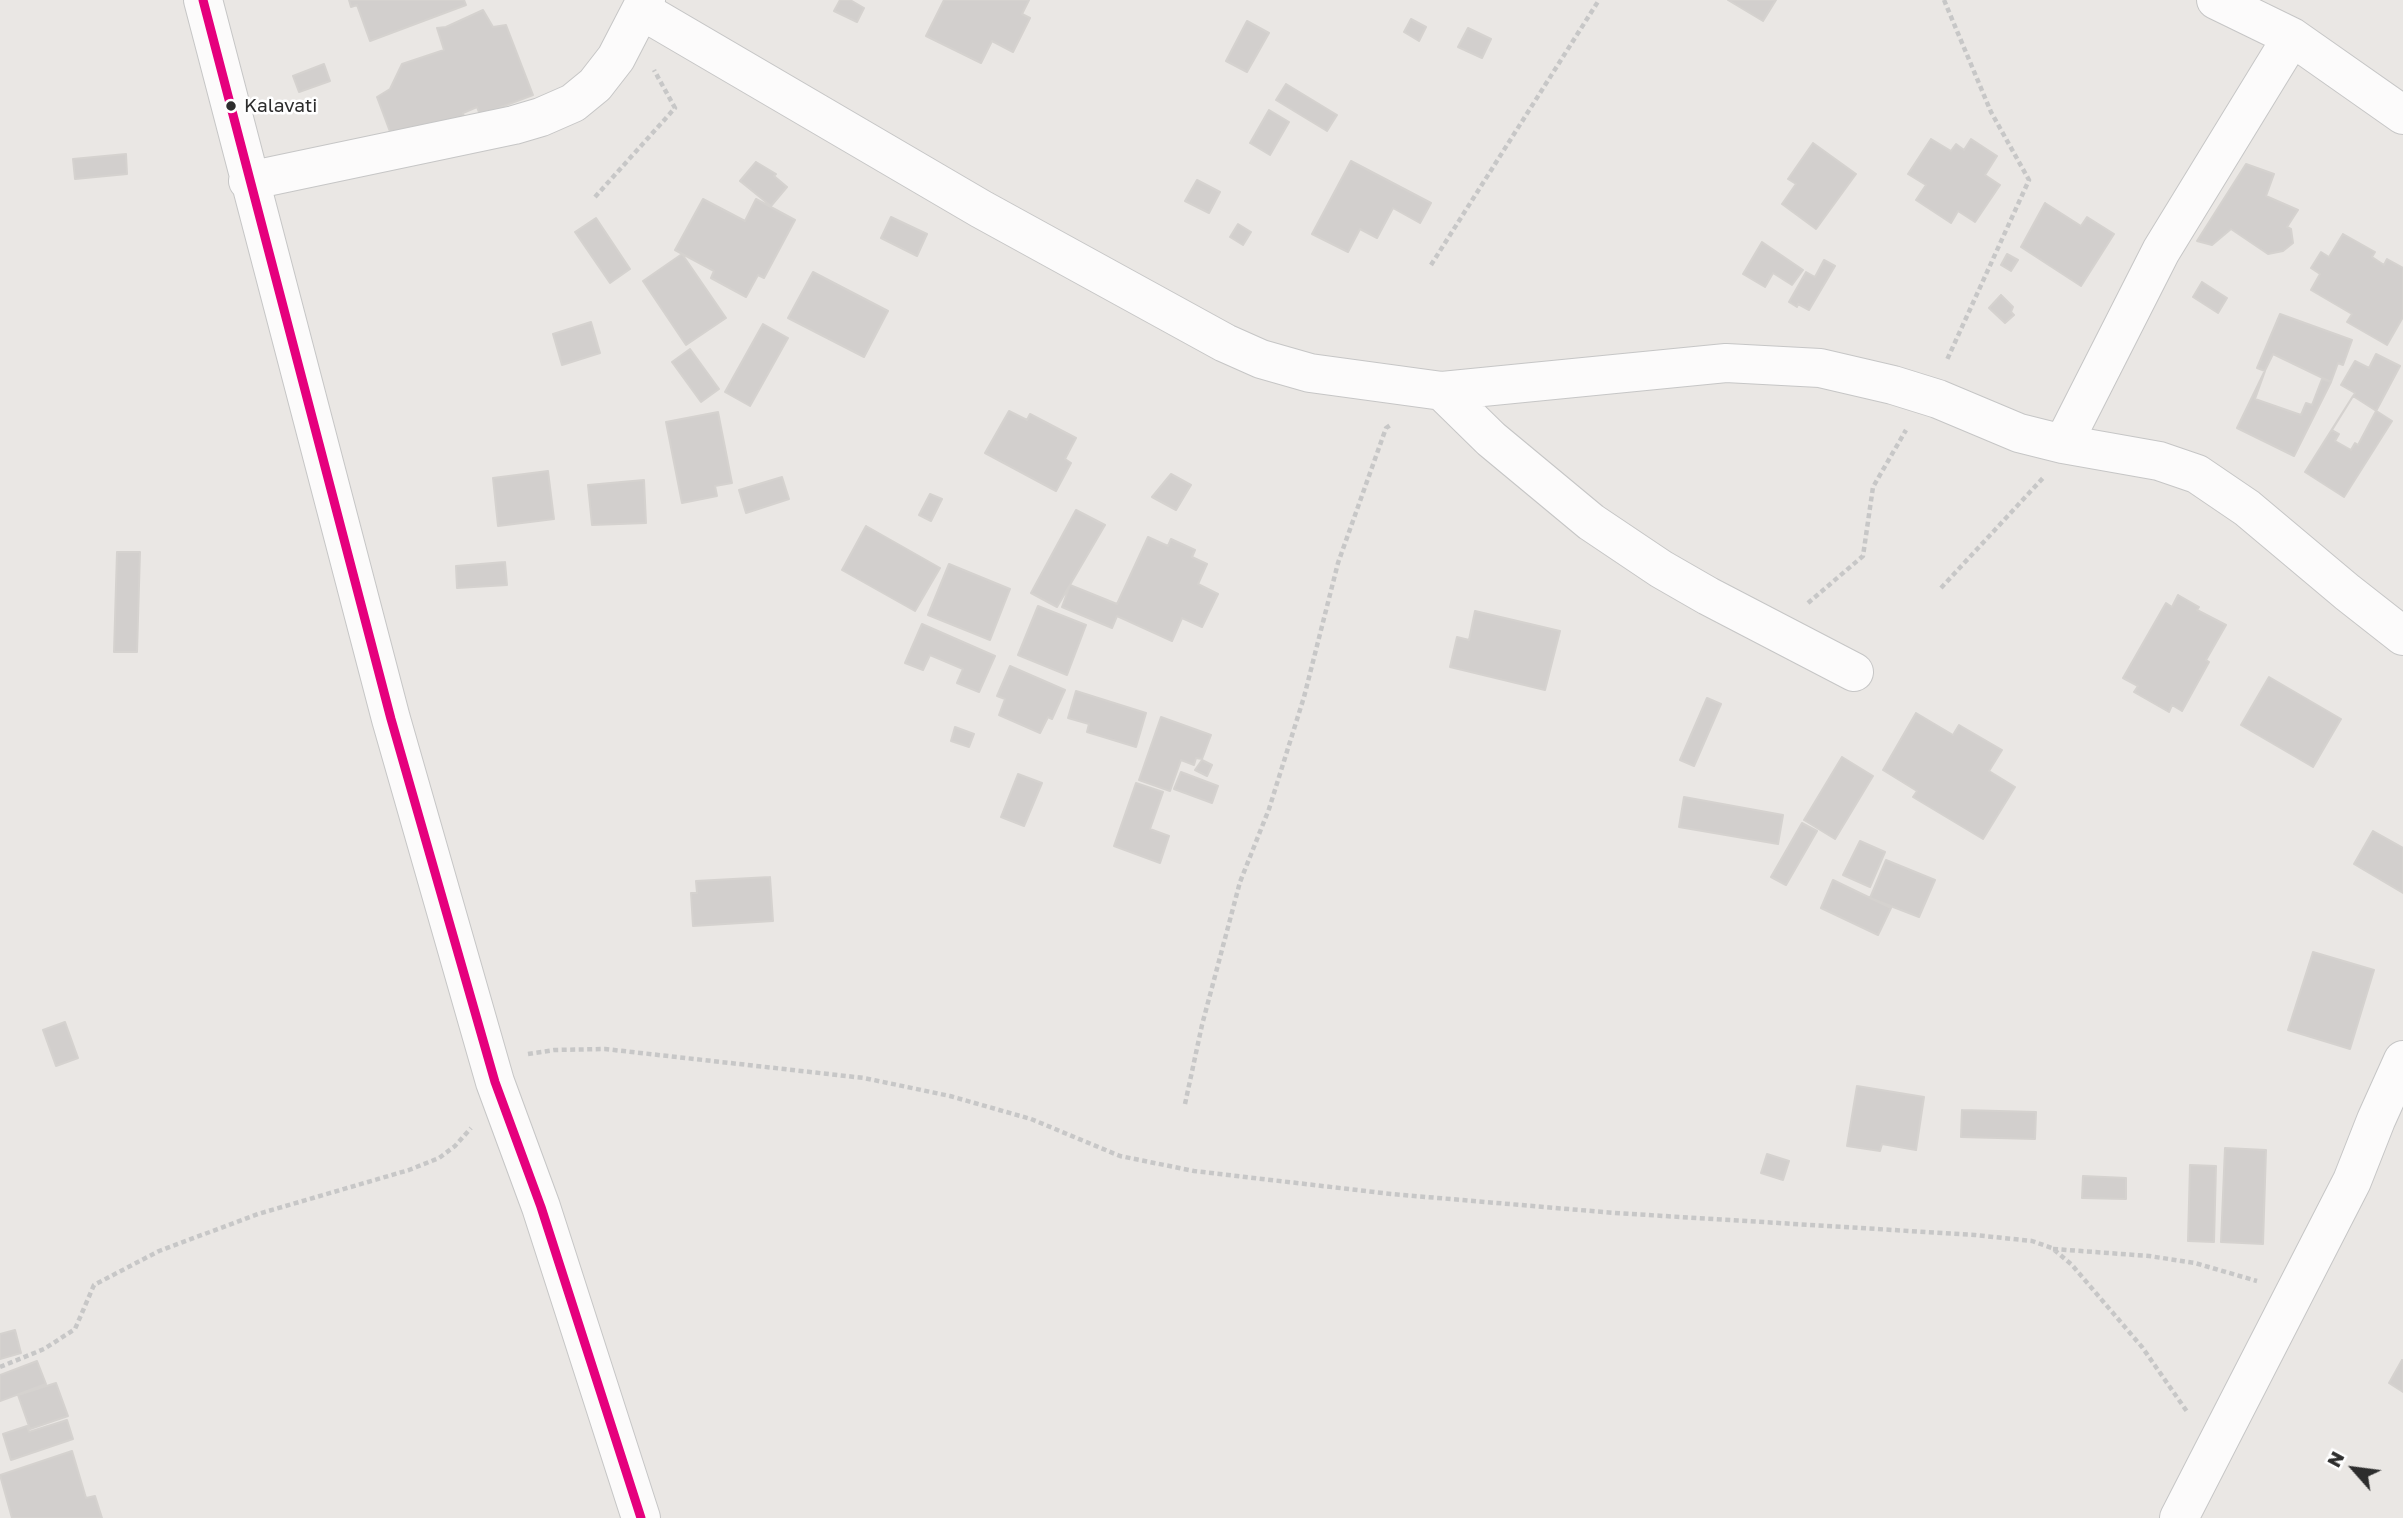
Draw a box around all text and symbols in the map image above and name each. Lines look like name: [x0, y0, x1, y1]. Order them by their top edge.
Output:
place label: Kalavati: [244, 95, 317, 117]
marker: Kalavati: [224, 99, 238, 113]
north arrow: [2319, 1434, 2389, 1504]
text: N: [2321, 1447, 2349, 1471]

